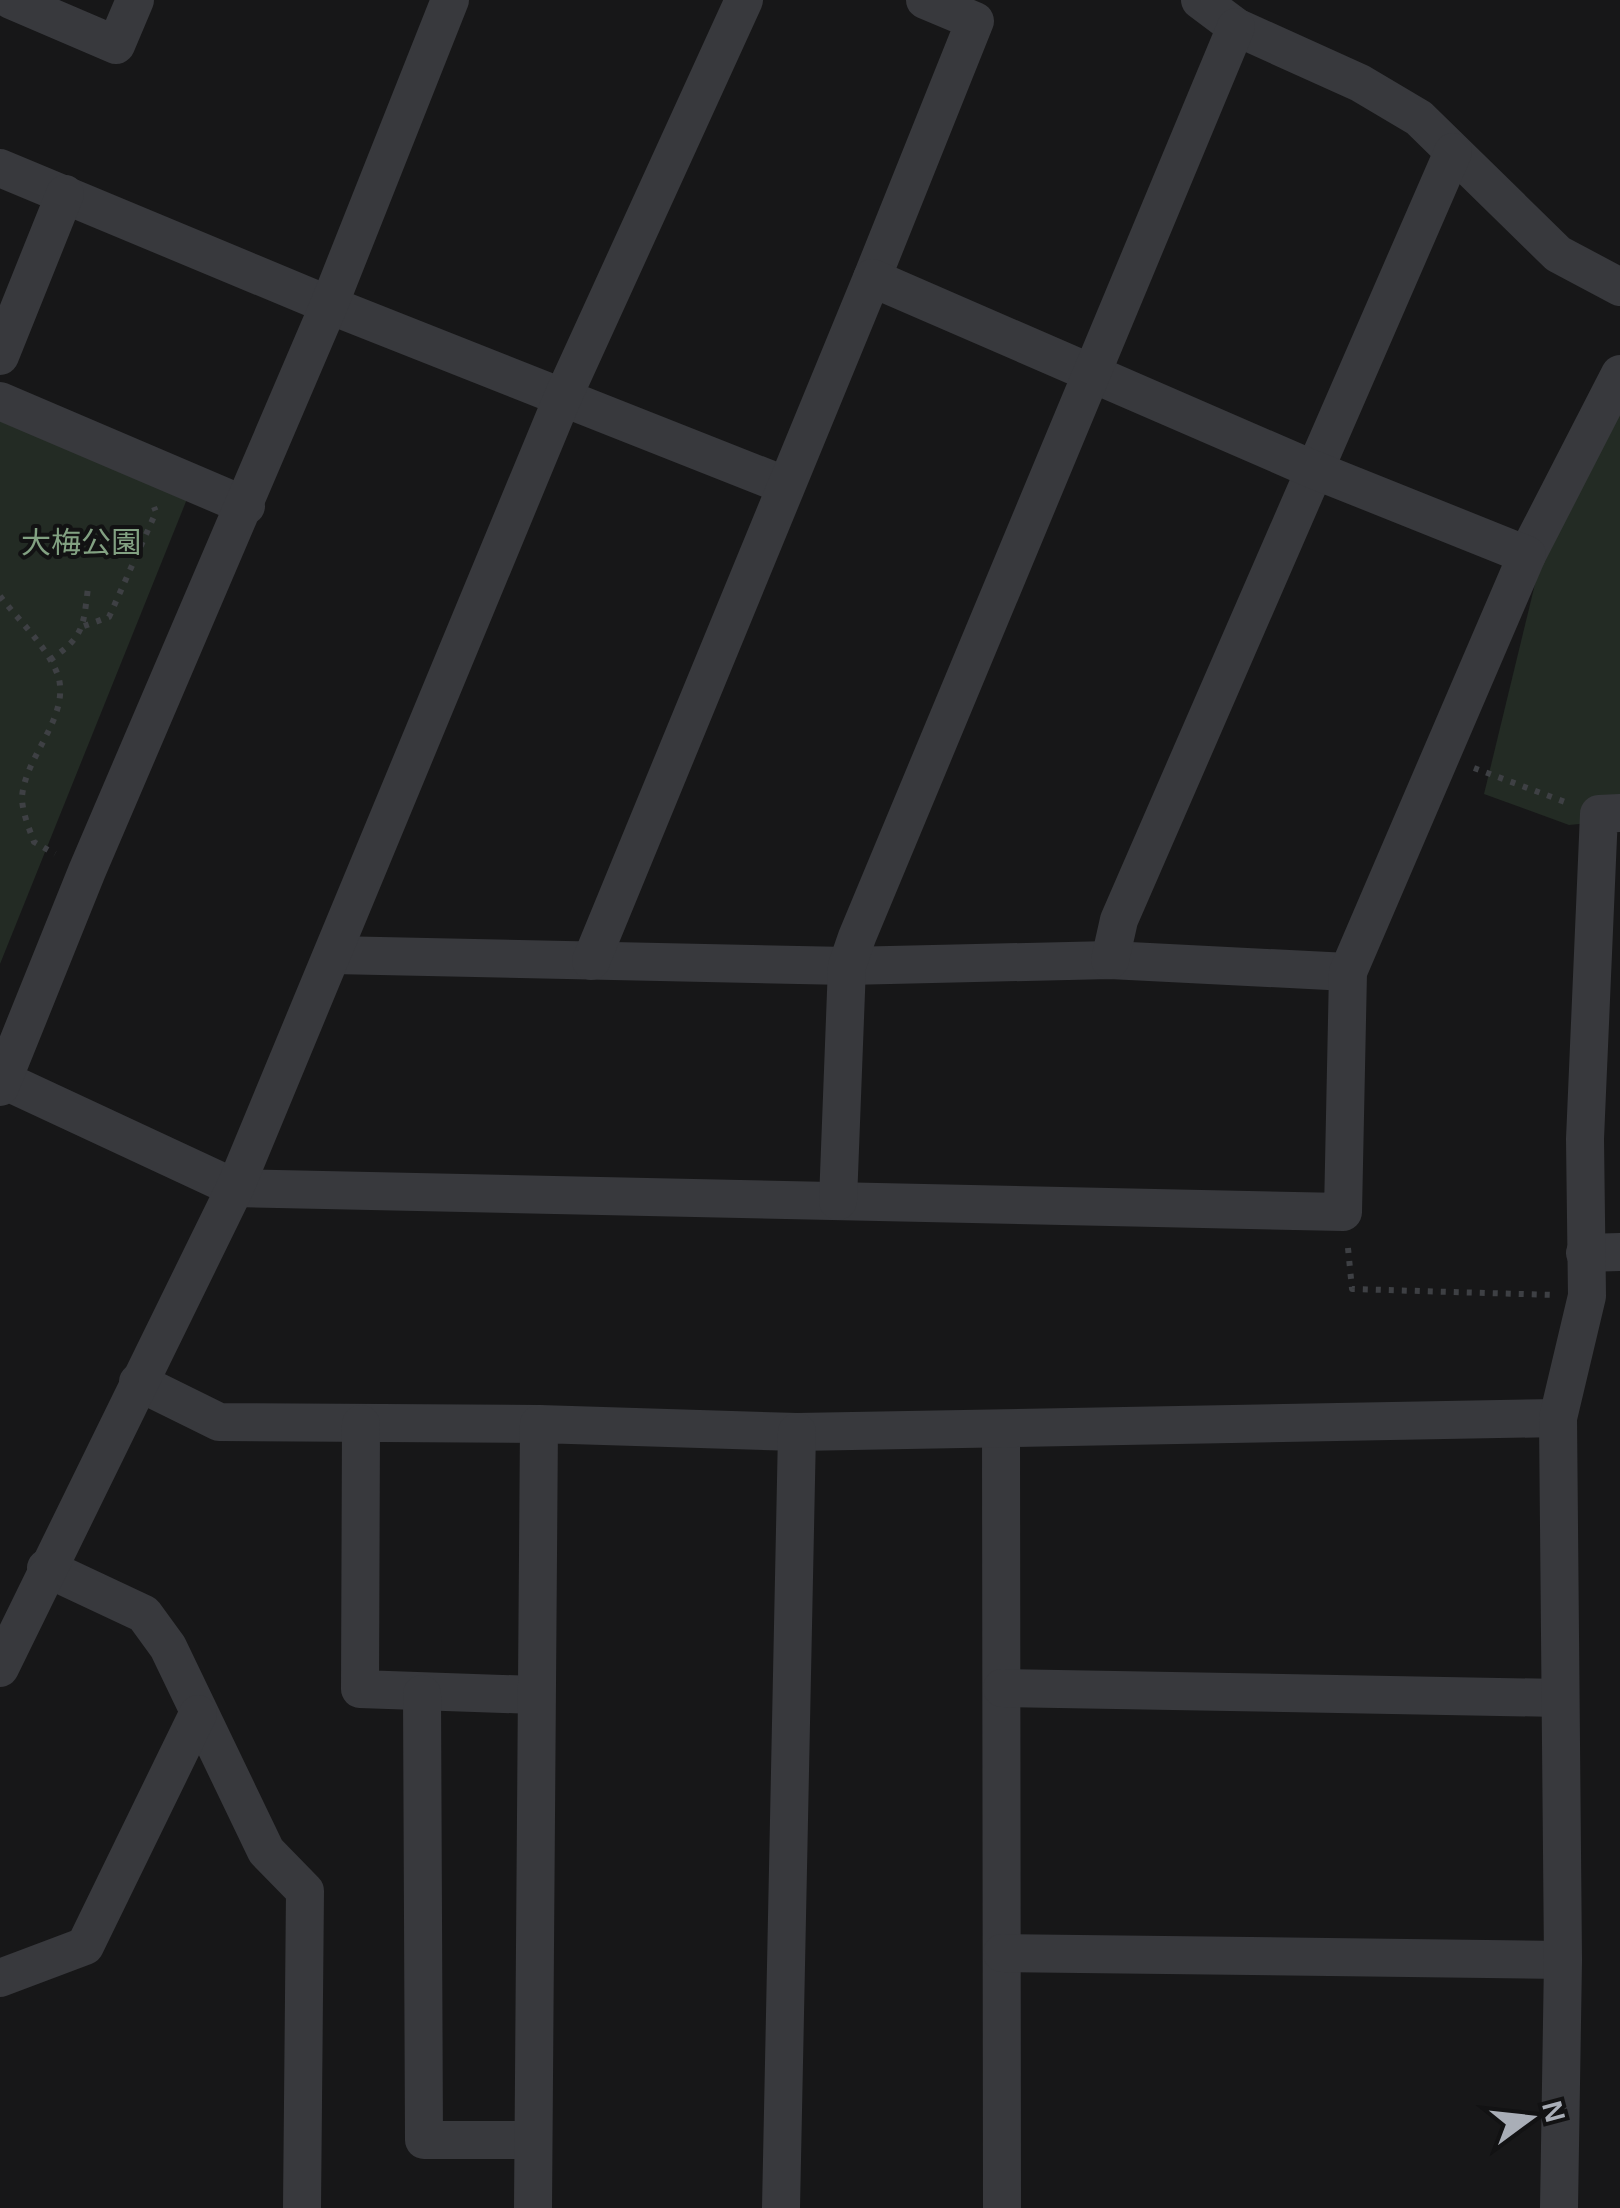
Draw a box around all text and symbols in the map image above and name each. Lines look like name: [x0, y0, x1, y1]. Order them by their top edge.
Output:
park label: 大梅公園: [21, 526, 141, 559]
north arrow: [1480, 2068, 1580, 2168]
text: N: [1536, 2098, 1571, 2125]

